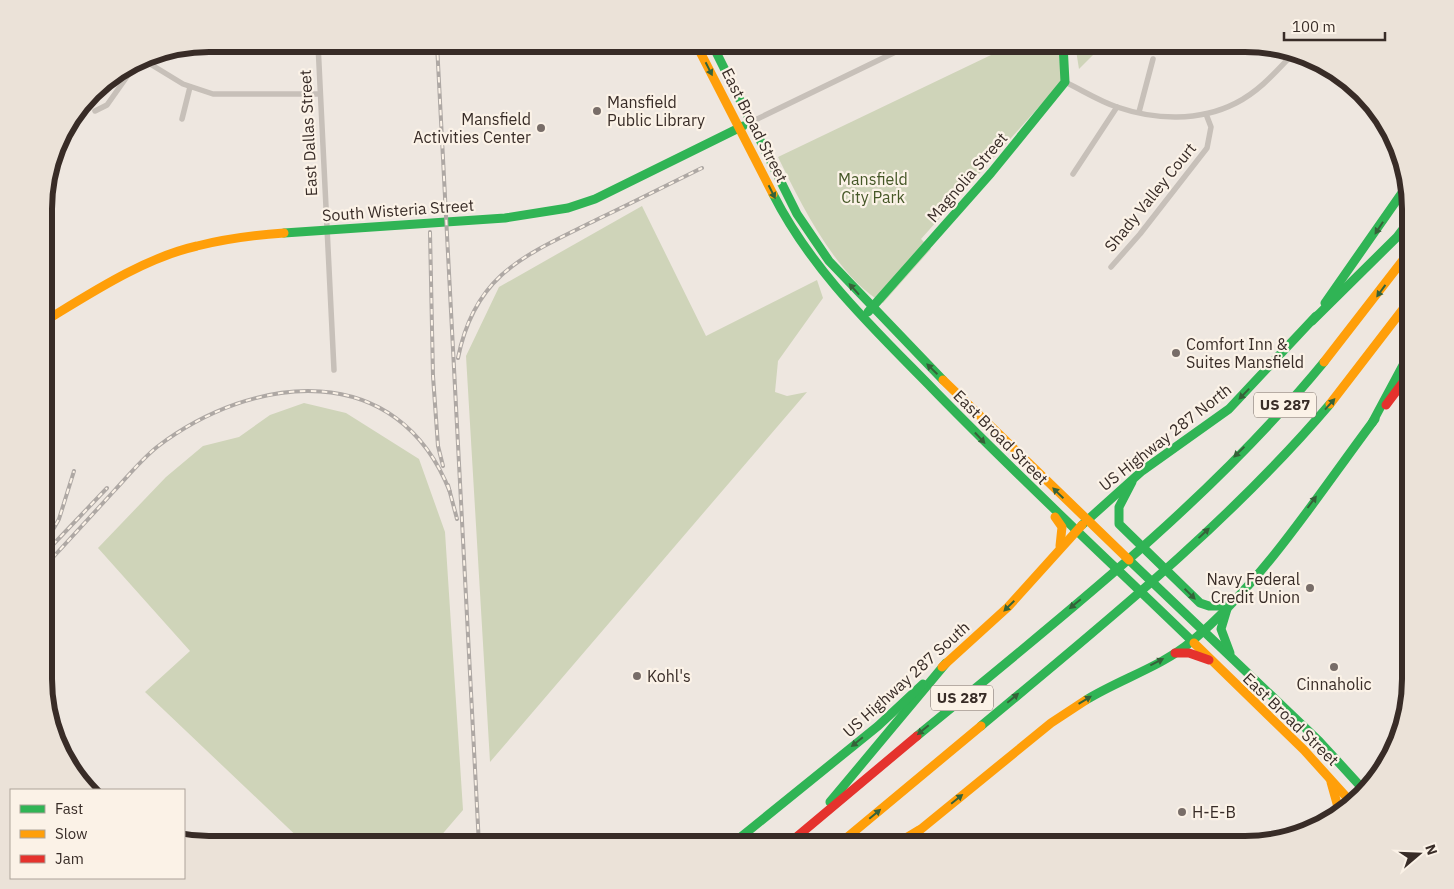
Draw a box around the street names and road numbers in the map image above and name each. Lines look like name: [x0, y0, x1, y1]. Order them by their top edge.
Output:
street label: East Broad Street: [718, 64, 792, 186]
street label: East Dallas Street: [295, 69, 321, 197]
street label: Magnolia Street: [923, 128, 1011, 226]
street label: Shady Valley Court: [1100, 138, 1200, 256]
street label: South Wisteria Street: [321, 195, 475, 225]
street label: US Highway 287 North: [1095, 379, 1235, 495]
street label: East Broad Street: [950, 386, 1052, 488]
road number: US 287: [1254, 392, 1316, 418]
street label: US Highway 287 South: [838, 617, 974, 741]
street label: East Broad Street: [1239, 668, 1343, 770]
road number: US 287: [931, 686, 993, 710]

